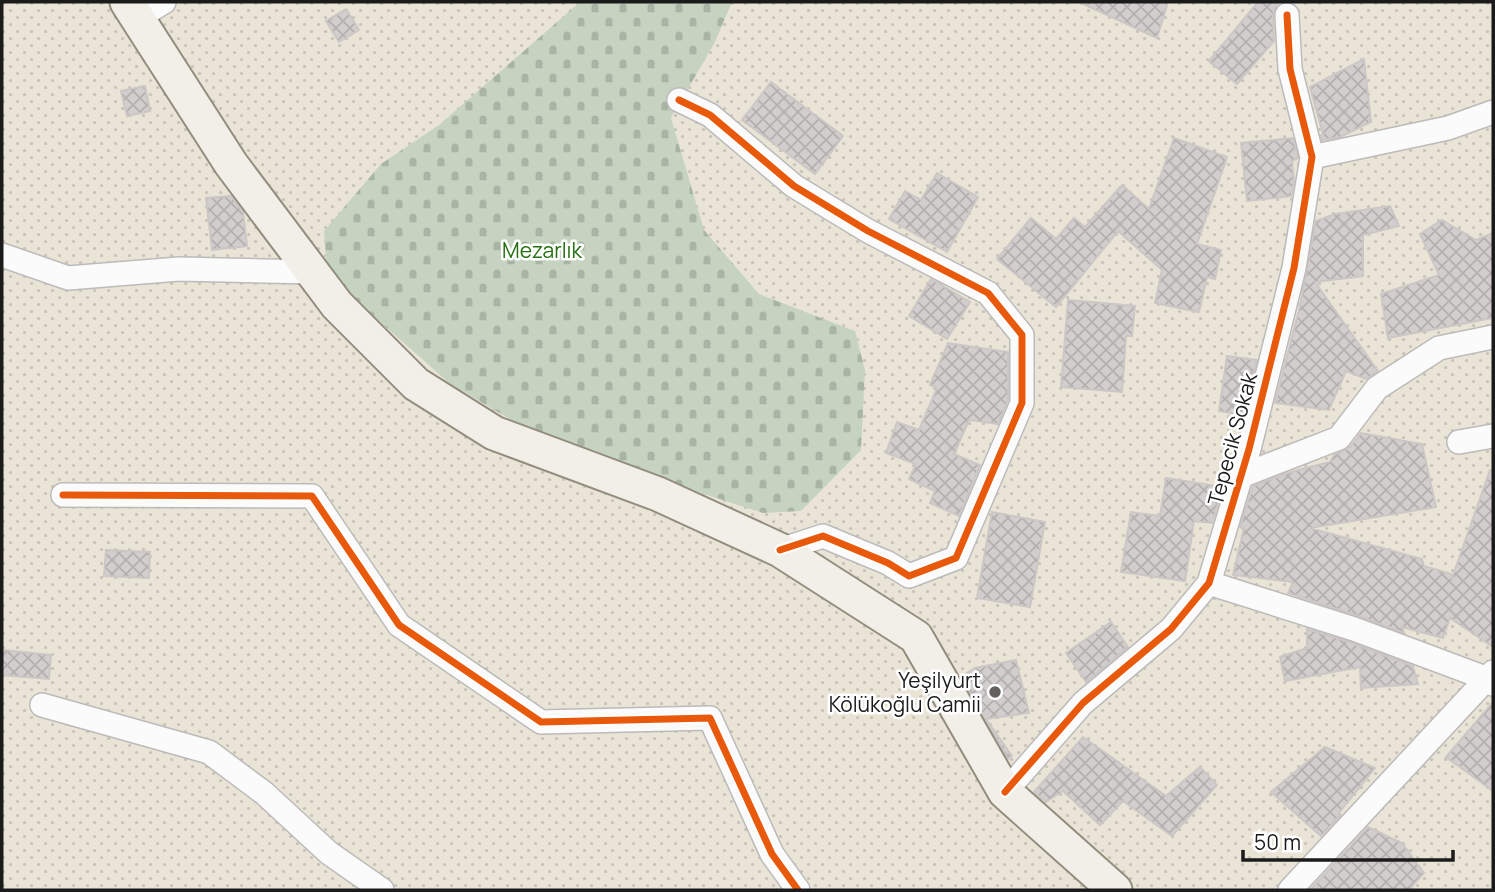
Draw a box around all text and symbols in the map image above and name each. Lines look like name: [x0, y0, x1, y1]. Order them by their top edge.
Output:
park label: Mezarlık: [502, 236, 583, 264]
street label: Tepecik Sokak: [1201, 369, 1263, 508]
place label: Yeşilyurt Kölükoğlu Camii: [829, 666, 981, 718]
marker: Yeşilyurt Kölükoğlu Camii: [987, 684, 1003, 700]
scale bar: [1243, 818, 1453, 862]
text: 50 m: [1254, 828, 1301, 856]

